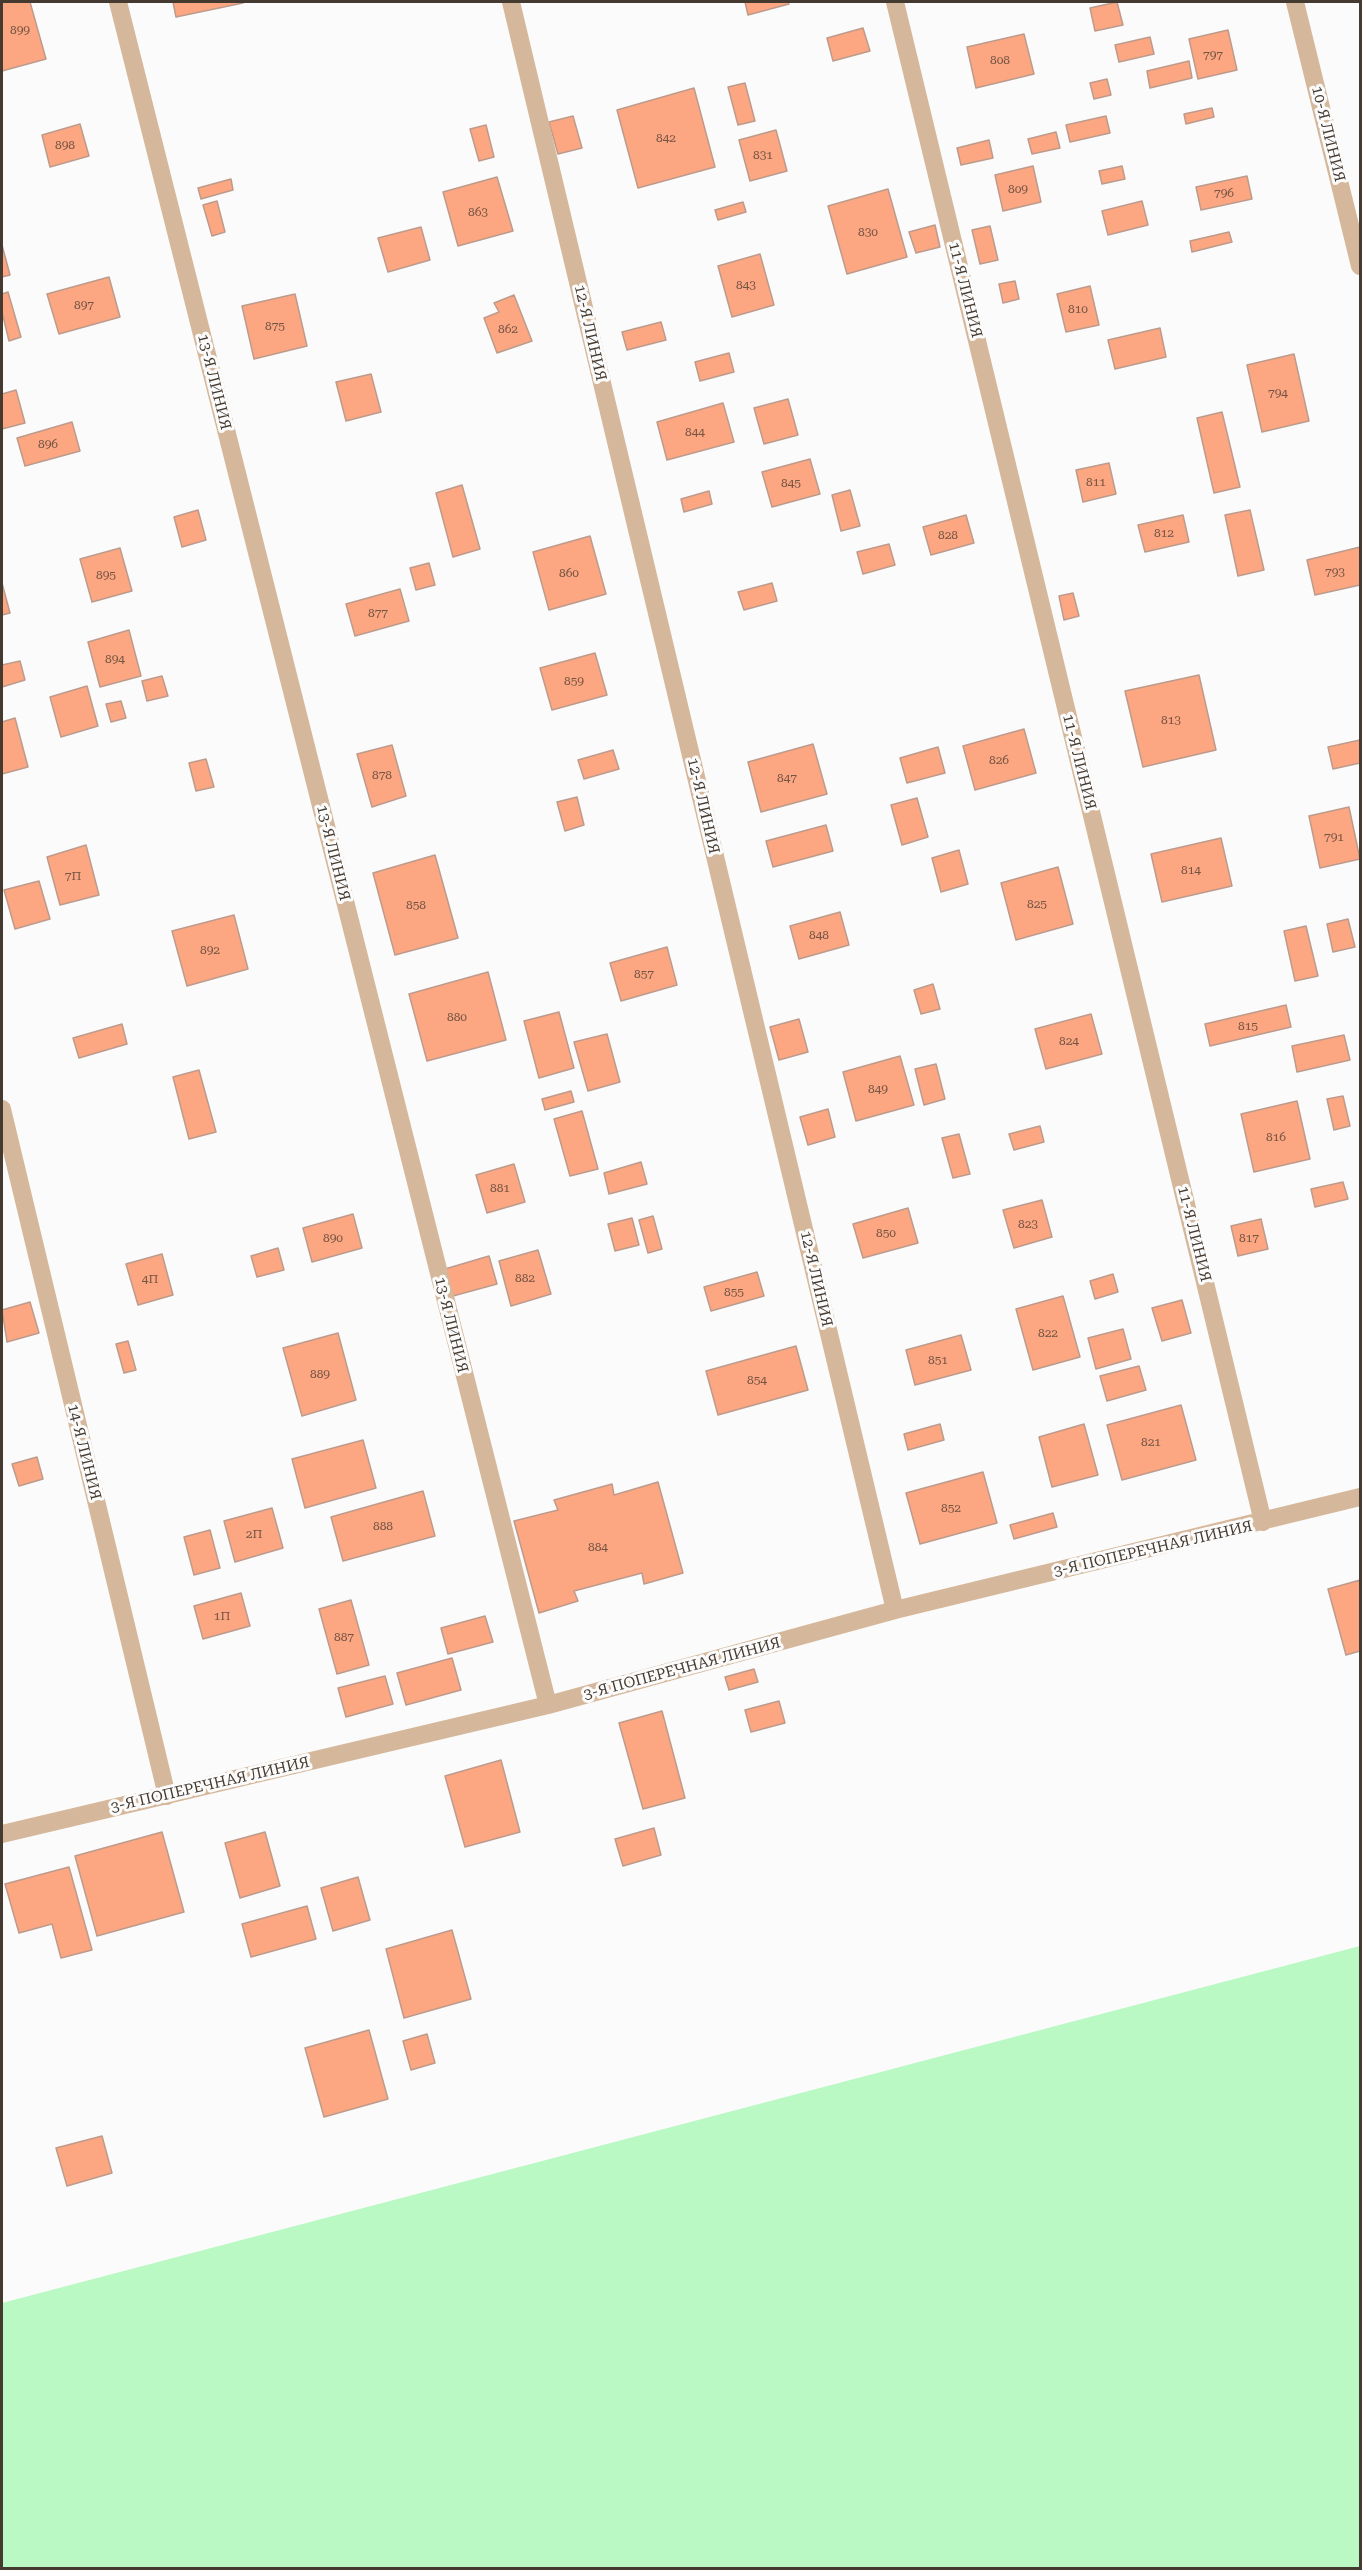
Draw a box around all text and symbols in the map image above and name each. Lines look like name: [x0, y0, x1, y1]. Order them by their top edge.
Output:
house number: 899: [10, 23, 30, 37]
house number: 797: [1203, 48, 1223, 62]
house number: 808: [990, 53, 1010, 67]
street label: 10-Я ЛИНИЯ: [1307, 84, 1349, 184]
house number: 842: [656, 131, 676, 145]
house number: 898: [55, 138, 75, 152]
house number: 831: [753, 148, 773, 162]
house number: 809: [1008, 182, 1028, 196]
house number: 796: [1214, 186, 1234, 200]
house number: 863: [468, 205, 488, 219]
house number: 830: [858, 225, 878, 239]
street label: 11-Я ЛИНИЯ: [944, 240, 986, 340]
house number: 843: [736, 278, 756, 292]
street label: 12-Я ЛИНИЯ: [570, 283, 610, 383]
house number: 897: [74, 298, 94, 312]
house number: 810: [1068, 302, 1088, 316]
house number: 875: [265, 319, 285, 333]
house number: 862: [498, 322, 518, 336]
street label: 13-Я ЛИНИЯ: [193, 332, 235, 432]
house number: 794: [1268, 386, 1288, 400]
house number: 844: [685, 425, 705, 439]
house number: 896: [38, 437, 58, 451]
house number: 811: [1086, 475, 1106, 489]
house number: 845: [781, 476, 801, 490]
house number: 812: [1154, 526, 1174, 540]
house number: 828: [938, 528, 958, 542]
house number: 793: [1325, 565, 1345, 579]
house number: 860: [559, 566, 579, 580]
house number: 895: [96, 568, 116, 582]
house number: 877: [368, 606, 388, 620]
house number: 894: [105, 652, 125, 666]
house number: 859: [564, 674, 584, 688]
street label: 11-Я ЛИНИЯ: [1058, 712, 1100, 812]
house number: 813: [1161, 713, 1181, 727]
house number: 826: [989, 753, 1009, 767]
street label: 12-Я ЛИНИЯ: [683, 756, 723, 856]
house number: 878: [372, 768, 392, 782]
house number: 847: [777, 771, 797, 785]
street label: 13-Я ЛИНИЯ: [312, 803, 354, 903]
house number: 791: [1324, 830, 1344, 844]
house number: 814: [1181, 863, 1201, 877]
house number: 7П: [65, 869, 81, 883]
house number: 825: [1027, 897, 1047, 911]
house number: 858: [406, 898, 426, 912]
house number: 848: [809, 928, 829, 942]
house number: 892: [200, 943, 220, 957]
house number: 857: [634, 967, 654, 981]
house number: 880: [447, 1010, 467, 1024]
house number: 815: [1238, 1019, 1258, 1033]
house number: 824: [1059, 1034, 1079, 1048]
house number: 849: [868, 1082, 888, 1096]
house number: 816: [1266, 1130, 1286, 1144]
house number: 881: [490, 1181, 510, 1195]
street label: 11-Я ЛИНИЯ: [1173, 1184, 1215, 1284]
house number: 823: [1018, 1217, 1038, 1231]
house number: 850: [876, 1226, 896, 1240]
street label: 12-Я ЛИНИЯ: [796, 1229, 836, 1329]
house number: 890: [323, 1231, 343, 1245]
house number: 817: [1239, 1231, 1259, 1245]
house number: 882: [515, 1271, 535, 1285]
house number: 4П: [142, 1272, 158, 1286]
street label: 13-Я ЛИНИЯ: [430, 1275, 472, 1375]
house number: 855: [724, 1285, 744, 1299]
house number: 822: [1038, 1326, 1058, 1340]
house number: 851: [928, 1353, 948, 1367]
house number: 889: [310, 1367, 330, 1381]
house number: 854: [747, 1373, 767, 1387]
street label: 14-Я ЛИНИЯ: [63, 1402, 105, 1502]
house number: 821: [1141, 1435, 1161, 1449]
house number: 852: [941, 1501, 961, 1515]
street label: 3-Я ПОПЕРЕЧНАЯ ЛИНИЯ: [1052, 1517, 1254, 1581]
house number: 888: [373, 1519, 393, 1533]
house number: 2П: [246, 1527, 262, 1541]
house number: 884: [588, 1540, 608, 1554]
house number: 1П: [214, 1609, 230, 1623]
house number: 887: [334, 1630, 354, 1644]
street label: 3-Я ПОПЕРЕЧНАЯ ЛИНИЯ: [581, 1634, 783, 1704]
street label: 3-Я ПОПЕРЕЧНАЯ ЛИНИЯ: [109, 1753, 311, 1817]

